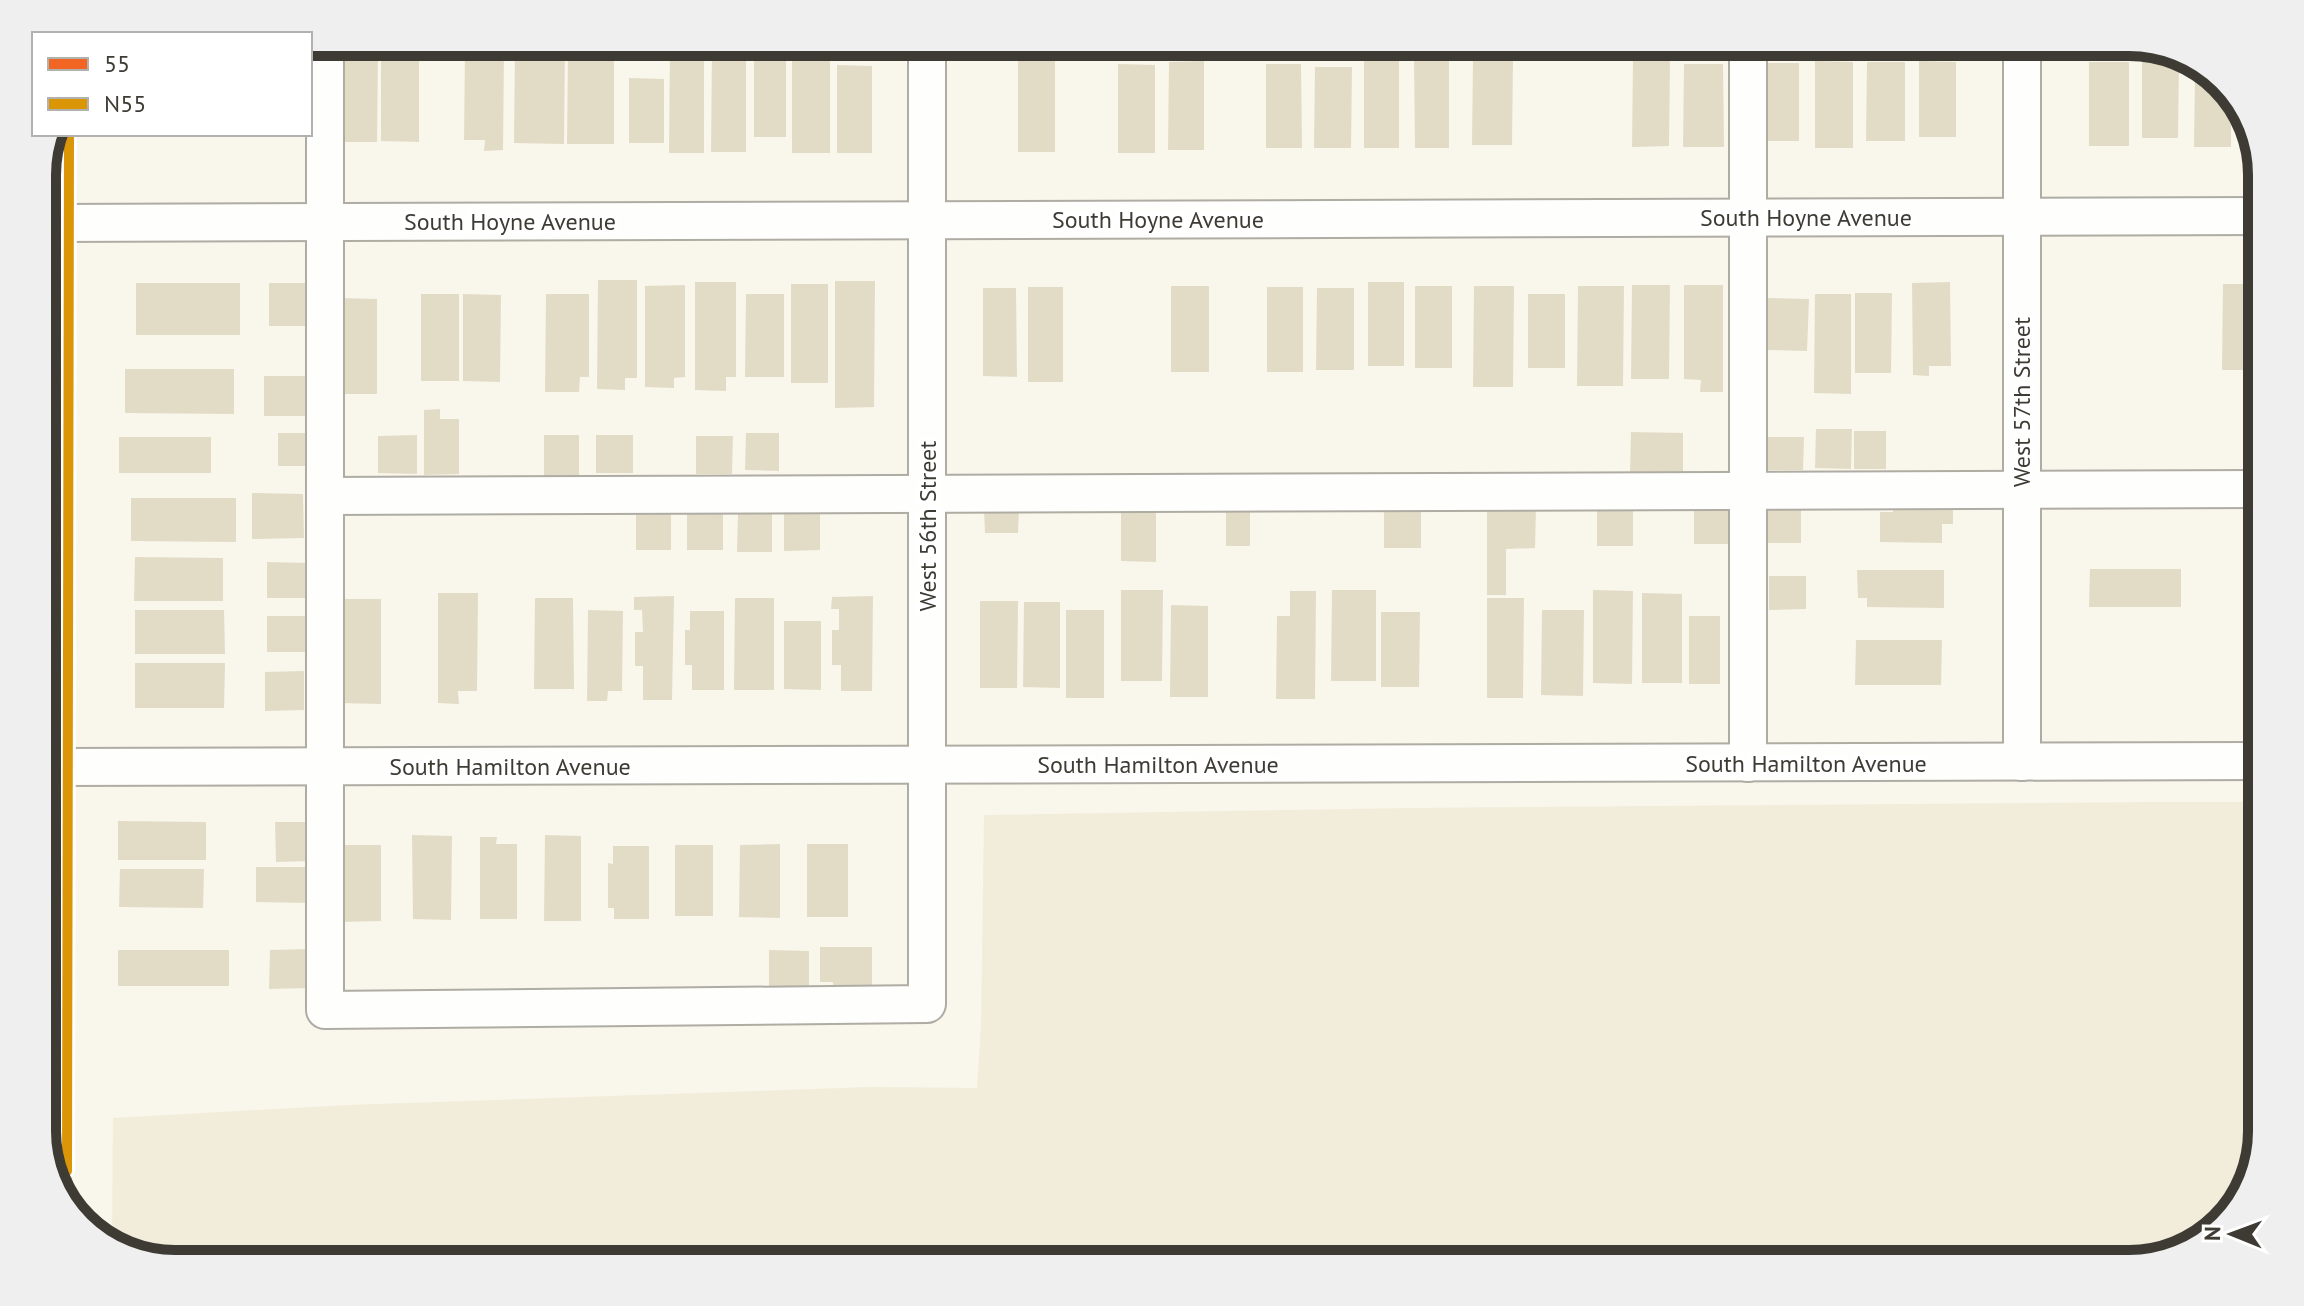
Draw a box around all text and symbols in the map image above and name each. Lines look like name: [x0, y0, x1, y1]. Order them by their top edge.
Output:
legend: [32, 32, 312, 136]
text: 55: [104, 48, 130, 79]
text: N55: [104, 88, 146, 119]
street label: South Hoyne Avenue: [1700, 202, 1912, 233]
street label: South Hoyne Avenue: [1052, 204, 1264, 235]
street label: South Hoyne Avenue: [404, 206, 616, 237]
street label: West 57th Street: [2006, 317, 2037, 487]
street label: West 56th Street: [912, 441, 943, 611]
street label: South Hamilton Avenue: [1685, 748, 1927, 779]
street label: South Hamilton Avenue: [1037, 749, 1279, 780]
street label: South Hamilton Avenue: [389, 751, 631, 782]
north arrow: [2192, 1194, 2272, 1274]
text: N: [2198, 1226, 2226, 1241]

